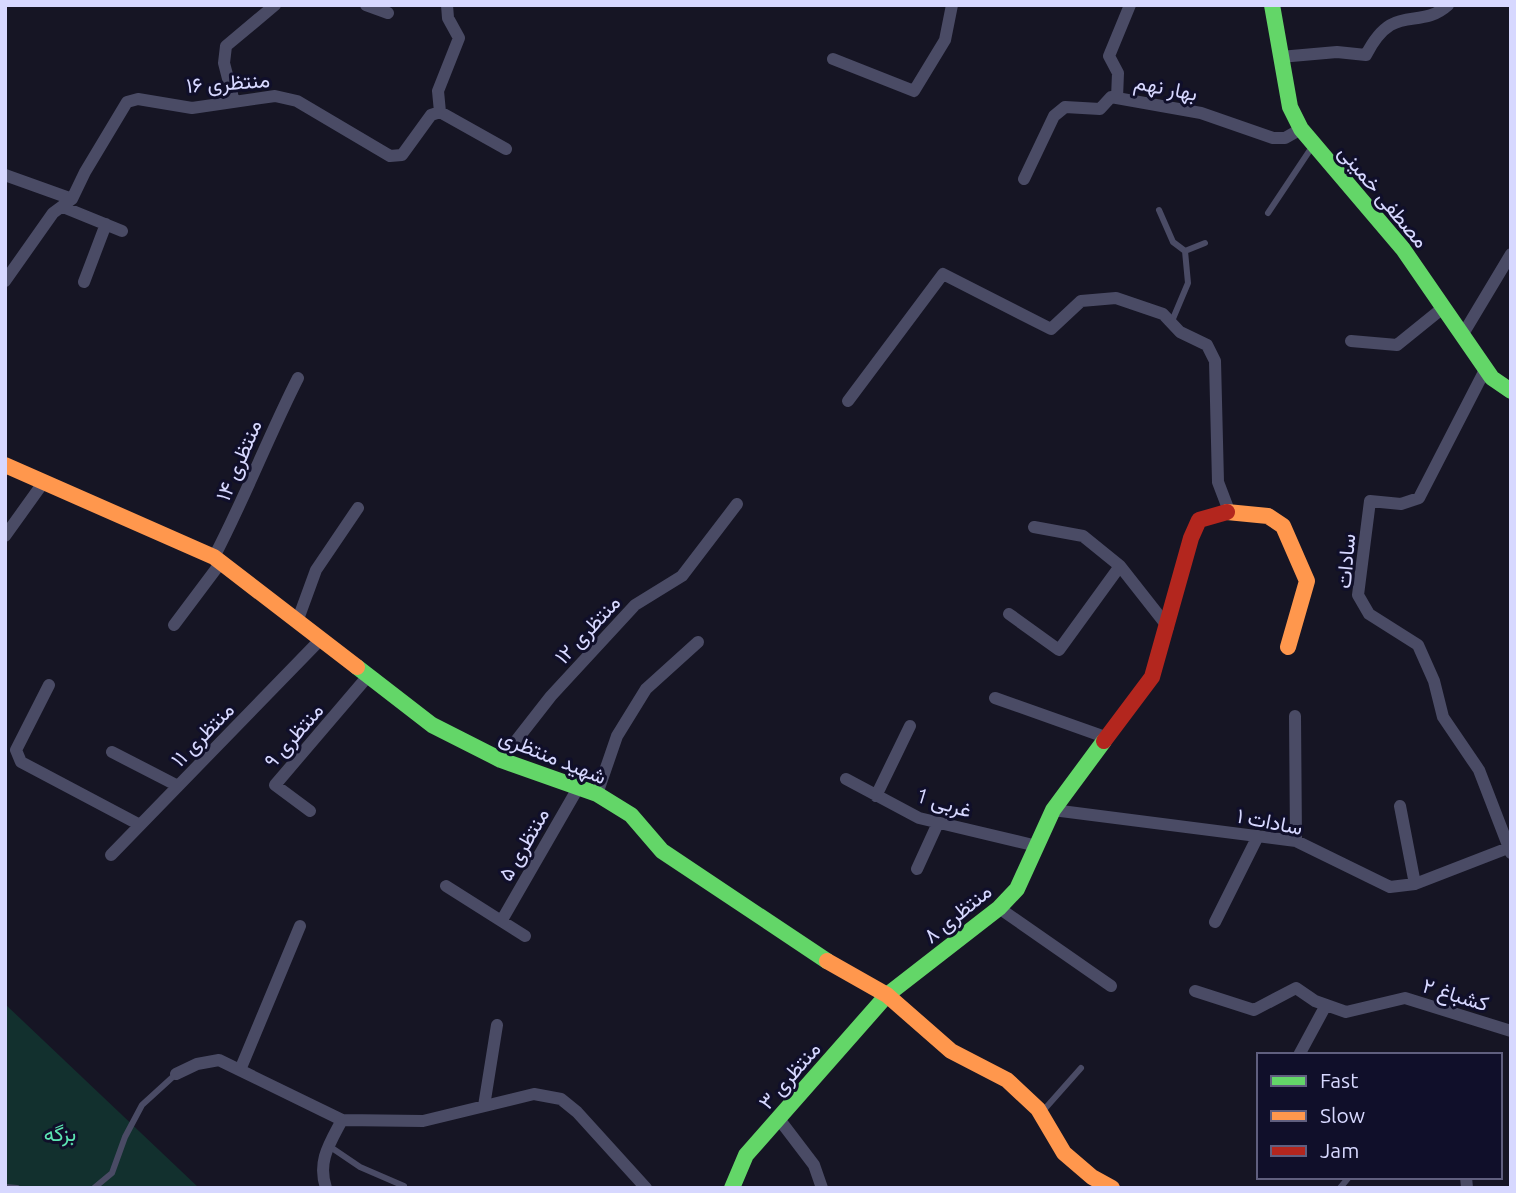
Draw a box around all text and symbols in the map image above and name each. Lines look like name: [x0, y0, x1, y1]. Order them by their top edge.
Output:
street label: منتظری ۱۶: [185, 67, 271, 99]
street label: بهار نهم: [1132, 69, 1200, 108]
street label: مصطفی خمینی: [1333, 140, 1434, 253]
street label: منتظری ۱۴: [210, 416, 268, 505]
street label: سادات: [1331, 532, 1359, 590]
street label: منتظری ۱۲: [549, 590, 626, 670]
street label: منتظری ۱۱: [166, 697, 240, 772]
street label: منتظری ۹: [258, 698, 329, 774]
street label: شهید منتظری: [495, 724, 610, 790]
street label: غربی 1: [913, 782, 975, 824]
street label: منتظری ۵: [493, 803, 555, 886]
street label: سادات ۱: [1235, 803, 1305, 839]
street label: منتظری ۸: [918, 878, 997, 949]
street label: کشباغ ۲: [1419, 973, 1492, 1018]
street label: منتظری ۳: [753, 1036, 826, 1115]
legend: [1257, 1053, 1502, 1179]
text: Fast: [1320, 1068, 1358, 1092]
text: Slow: [1320, 1103, 1365, 1127]
park label: بزگه: [44, 1121, 76, 1147]
text: Jam: [1320, 1138, 1359, 1162]

